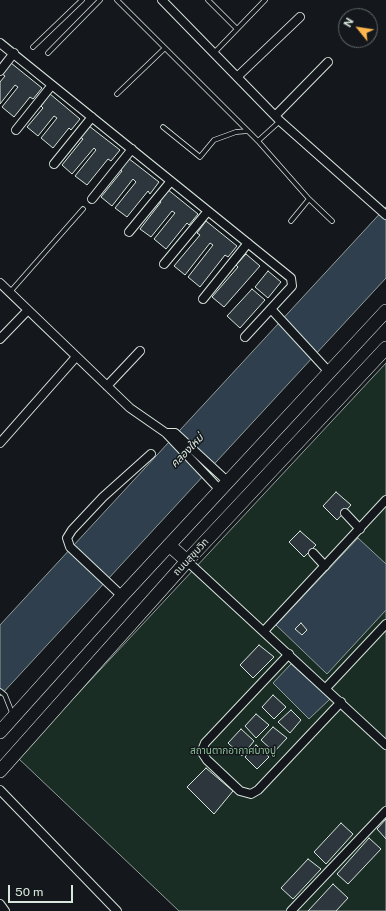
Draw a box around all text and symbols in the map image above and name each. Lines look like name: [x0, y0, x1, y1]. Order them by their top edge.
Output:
north arrow: [338, 8, 378, 48]
text: N: [341, 16, 356, 29]
water label: คลองใหม่: [168, 431, 206, 471]
street label: ถนนสุขุมวิท: [171, 536, 211, 578]
park label: สถานตากอากาศบางปู: [190, 745, 276, 757]
scale bar: [10, 877, 75, 903]
text: 50 m: [15, 885, 43, 899]

